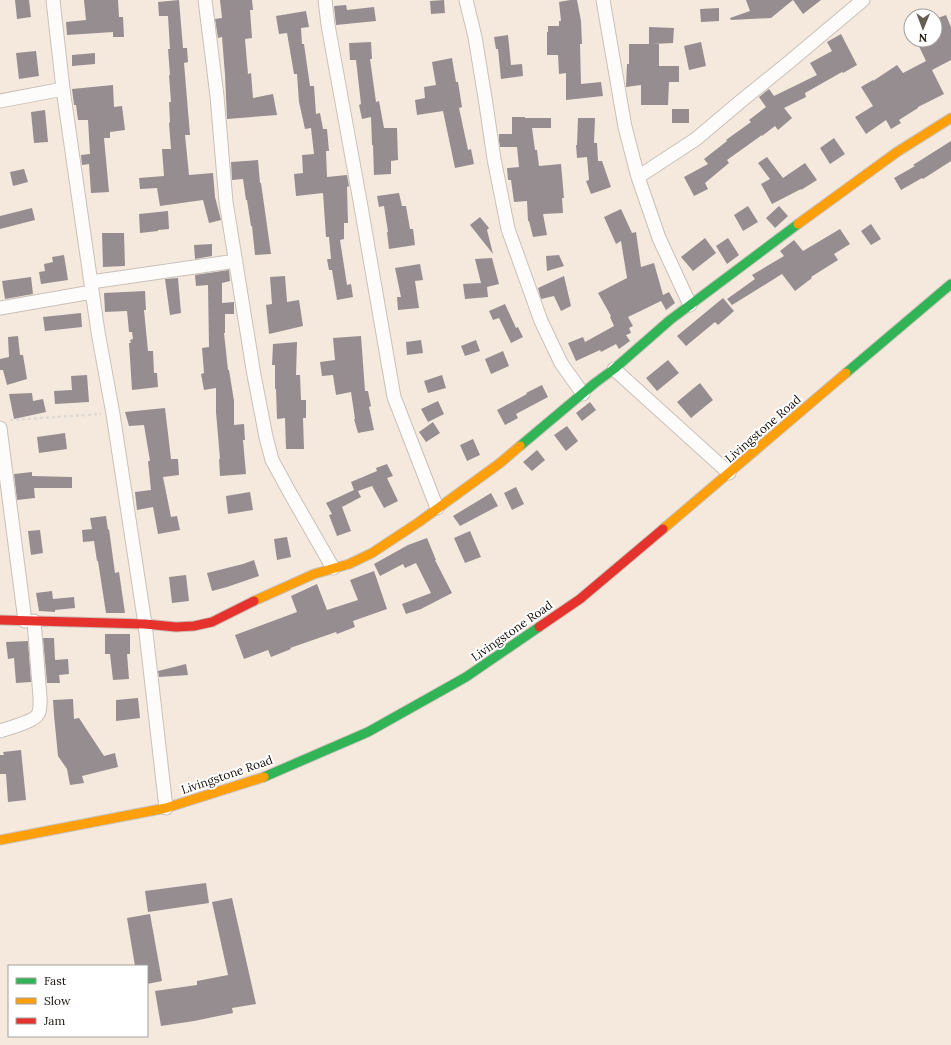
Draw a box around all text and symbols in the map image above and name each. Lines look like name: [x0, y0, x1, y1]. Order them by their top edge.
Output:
north arrow: [903, 8, 943, 48]
text: N: [918, 31, 927, 45]
street label: Livingstone Road: [722, 392, 804, 466]
street label: Livingstone Road: [468, 597, 555, 664]
street label: Livingstone Road: [179, 752, 275, 797]
legend: [8, 965, 148, 1037]
text: Fast: [44, 973, 67, 988]
text: Slow: [44, 993, 71, 1008]
text: Jam: [43, 1013, 65, 1028]

